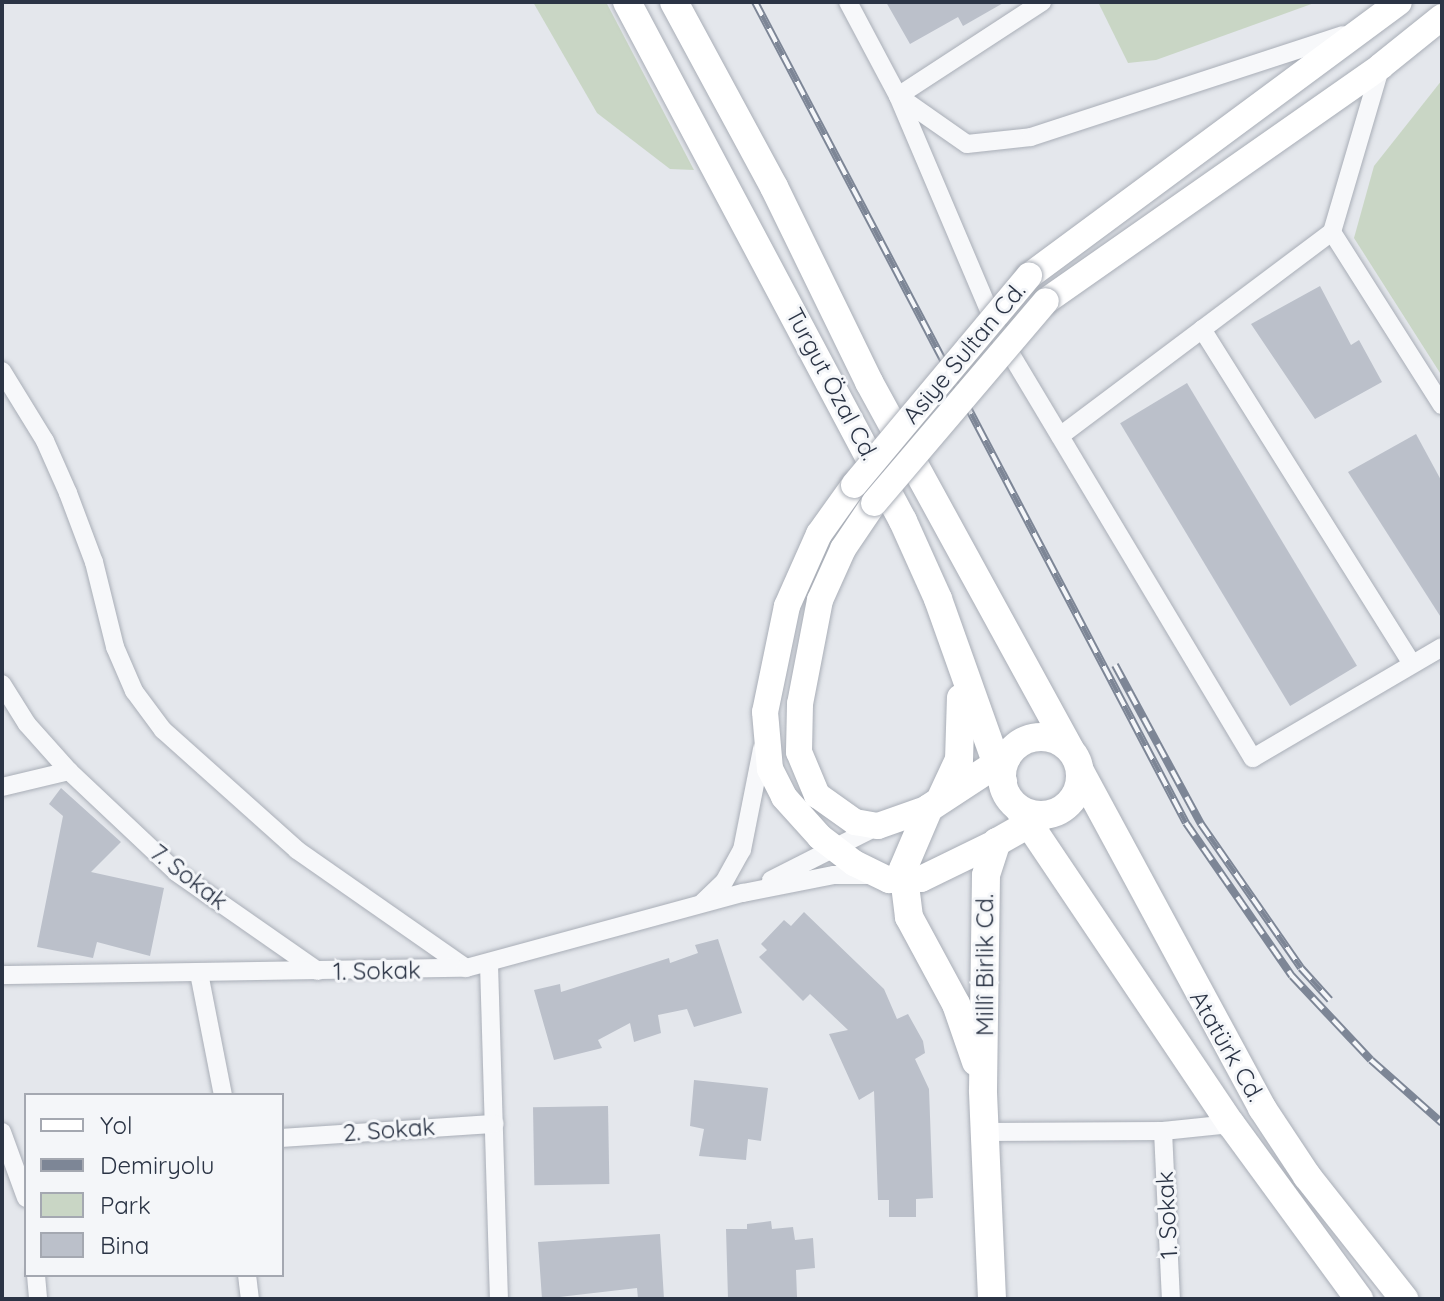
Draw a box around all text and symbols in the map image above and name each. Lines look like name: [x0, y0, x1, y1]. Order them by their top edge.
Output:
street label: Asiye Sultan Cd.: [896, 276, 1032, 430]
street label: Turgut Özal Cd.: [780, 303, 884, 465]
street label: 7. Sokak: [145, 838, 233, 916]
street label: Millî Birlik Cd.: [971, 894, 999, 1036]
street label: 1. Sokak: [333, 956, 421, 986]
street label: Atatürk Cd.: [1184, 986, 1270, 1106]
legend: [24, 1093, 284, 1277]
text: Yol: [100, 1110, 132, 1140]
street label: 2. Sokak: [342, 1112, 436, 1148]
text: Demiryolu: [100, 1150, 214, 1180]
street label: 1. Sokak: [1150, 1170, 1184, 1260]
text: Park: [100, 1190, 151, 1220]
text: Bina: [100, 1230, 149, 1260]

